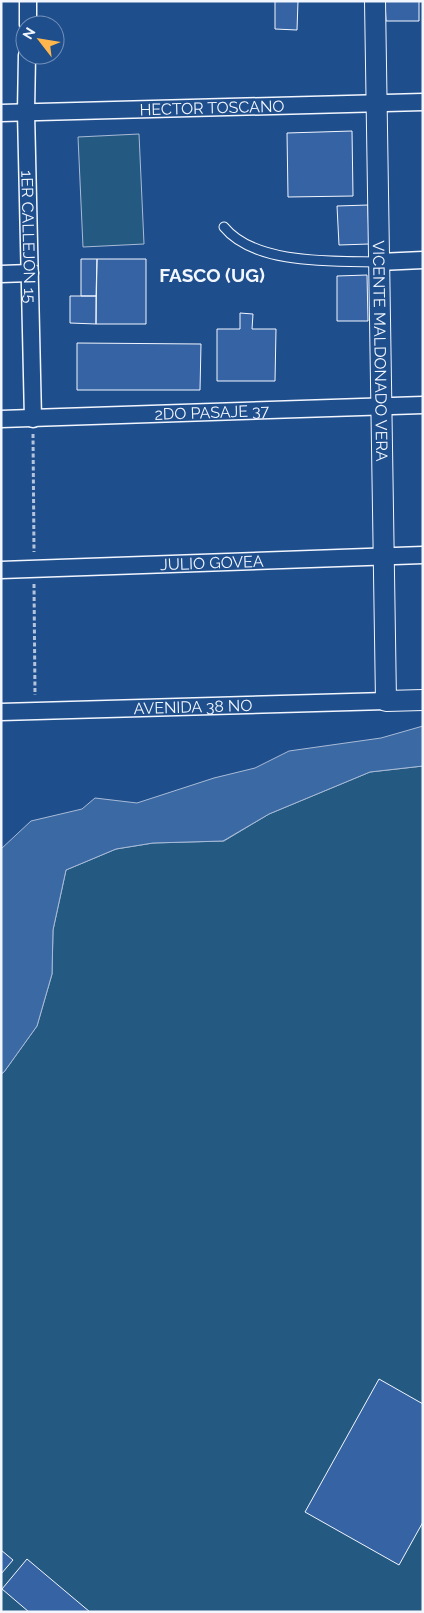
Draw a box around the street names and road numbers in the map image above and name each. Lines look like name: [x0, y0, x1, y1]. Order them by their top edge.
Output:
street label: HECTOR TOSCANO: [139, 97, 285, 119]
street label: 1ER CALLEJÓN 15: [17, 170, 40, 304]
street label: VICENTE MALDONADO VERA: [369, 240, 391, 462]
street label: 2DO PASAJE 37: [154, 401, 270, 424]
street label: JULIO GOVEA: [160, 552, 264, 574]
street label: AVENIDA 38 NO: [133, 696, 253, 718]

